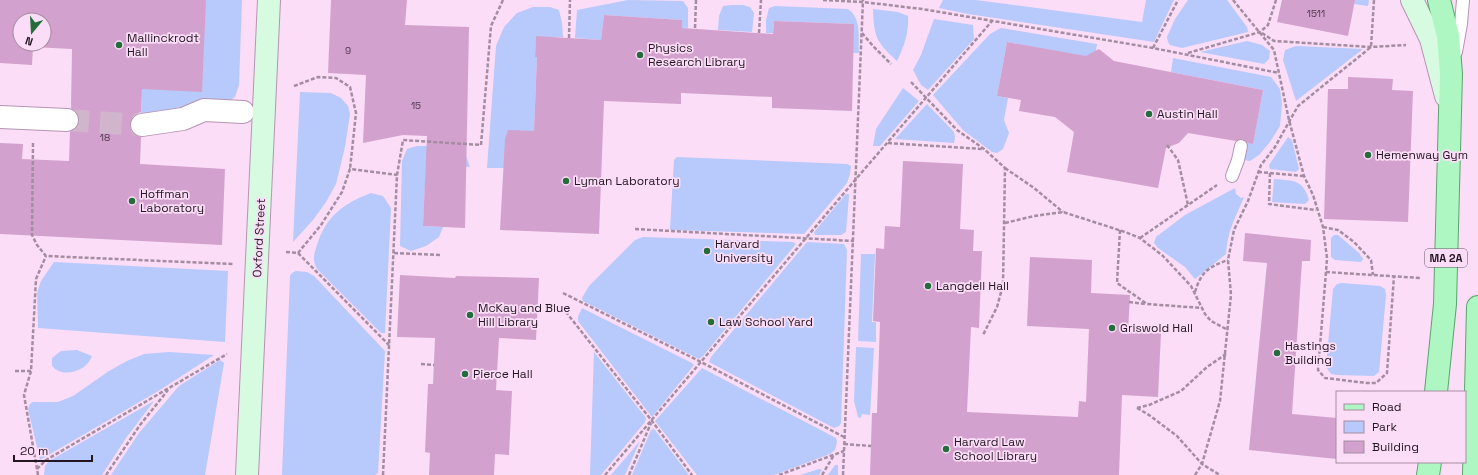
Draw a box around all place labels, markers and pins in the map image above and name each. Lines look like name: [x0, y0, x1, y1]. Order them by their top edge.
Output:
place label: Mallinckrodt Hall: [127, 30, 199, 60]
marker: Mallinckrodt Hall: [114, 40, 124, 50]
place label: Physics Research Library: [648, 40, 745, 70]
marker: Physics Research Library: [635, 50, 645, 60]
place label: Austin Hall: [1157, 106, 1218, 122]
marker: Austin Hall: [1144, 109, 1154, 119]
place label: Hemenway Gym: [1376, 147, 1468, 163]
marker: Hemenway Gym: [1363, 150, 1373, 160]
place label: Lyman Laboratory: [574, 173, 680, 189]
marker: Lyman Laboratory: [561, 176, 571, 186]
place label: Hoffman Laboratory: [140, 186, 204, 216]
marker: Hoffman Laboratory: [127, 196, 137, 206]
place label: Harvard University: [715, 236, 773, 266]
marker: Harvard University: [702, 246, 712, 256]
place label: Langdell Hall: [936, 278, 1009, 294]
marker: Langdell Hall: [923, 281, 933, 291]
place label: McKay and Blue Hill Library: [478, 300, 570, 330]
marker: McKay and Blue Hill Library: [465, 310, 475, 320]
place label: Law School Yard: [719, 314, 813, 330]
marker: Law School Yard: [706, 317, 716, 327]
place label: Griswold Hall: [1120, 320, 1193, 336]
marker: Griswold Hall: [1107, 323, 1117, 333]
place label: Hastings Building: [1285, 338, 1336, 368]
marker: Hastings Building: [1272, 348, 1282, 358]
place label: Pierce Hall: [473, 366, 533, 382]
marker: Pierce Hall: [460, 369, 470, 379]
place label: Harvard Law School Library: [954, 434, 1037, 464]
marker: Harvard Law School Library: [941, 444, 951, 454]

